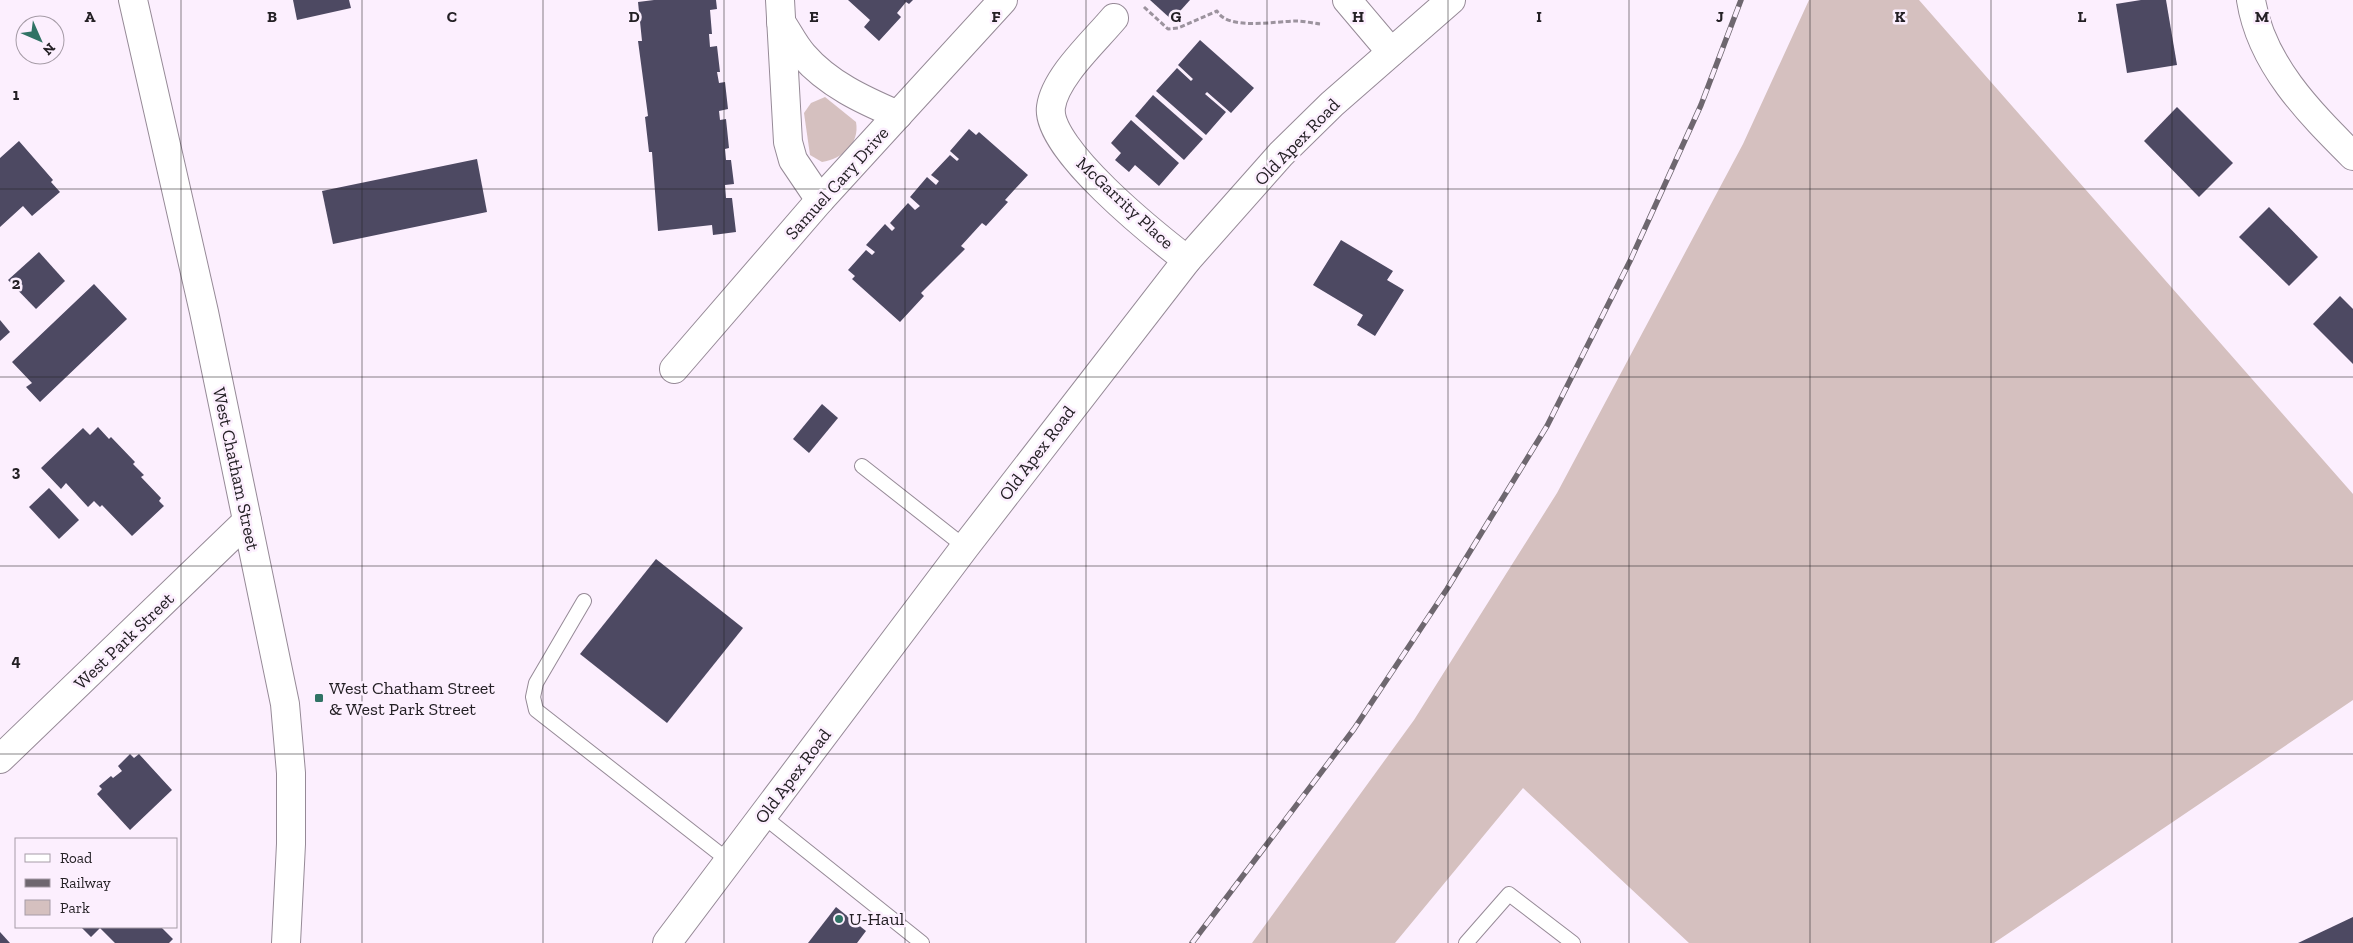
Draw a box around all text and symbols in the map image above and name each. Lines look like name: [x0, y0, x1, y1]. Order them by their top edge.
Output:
text: A: [85, 7, 96, 26]
text: B: [267, 7, 277, 26]
text: C: [447, 7, 457, 26]
text: D: [628, 7, 640, 26]
text: E: [809, 7, 819, 26]
text: F: [991, 7, 1001, 26]
text: G: [1171, 7, 1182, 26]
text: H: [1352, 7, 1364, 26]
text: I: [1536, 7, 1542, 26]
text: J: [1716, 7, 1724, 26]
text: K: [1895, 7, 1906, 26]
text: L: [2078, 7, 2087, 26]
text: M: [2255, 7, 2269, 26]
north arrow: [15, 15, 65, 65]
text: N: [39, 39, 59, 59]
text: 1: [13, 85, 20, 104]
street label: Old Apex Road: [1250, 94, 1344, 190]
street label: Samuel Cary Drive: [781, 122, 893, 244]
street label: McGarrity Place: [1072, 152, 1178, 254]
text: 2: [12, 274, 21, 293]
street label: West Chatham Street: [208, 386, 264, 553]
street label: Old Apex Road: [994, 401, 1080, 505]
text: 3: [12, 462, 21, 481]
street label: West Park Street: [69, 588, 179, 694]
text: 4: [11, 651, 21, 670]
place label: West Chatham Street & West Park Street: [329, 677, 495, 720]
marker: West Chatham Street & West Park Street: [313, 692, 325, 704]
street label: Old Apex Road: [750, 724, 836, 828]
legend: [15, 838, 178, 928]
text: Road: [60, 849, 93, 867]
text: Railway: [60, 874, 111, 892]
text: Park: [60, 899, 90, 917]
place label: U-Haul: [849, 908, 905, 930]
marker: U-Haul: [833, 913, 845, 925]

